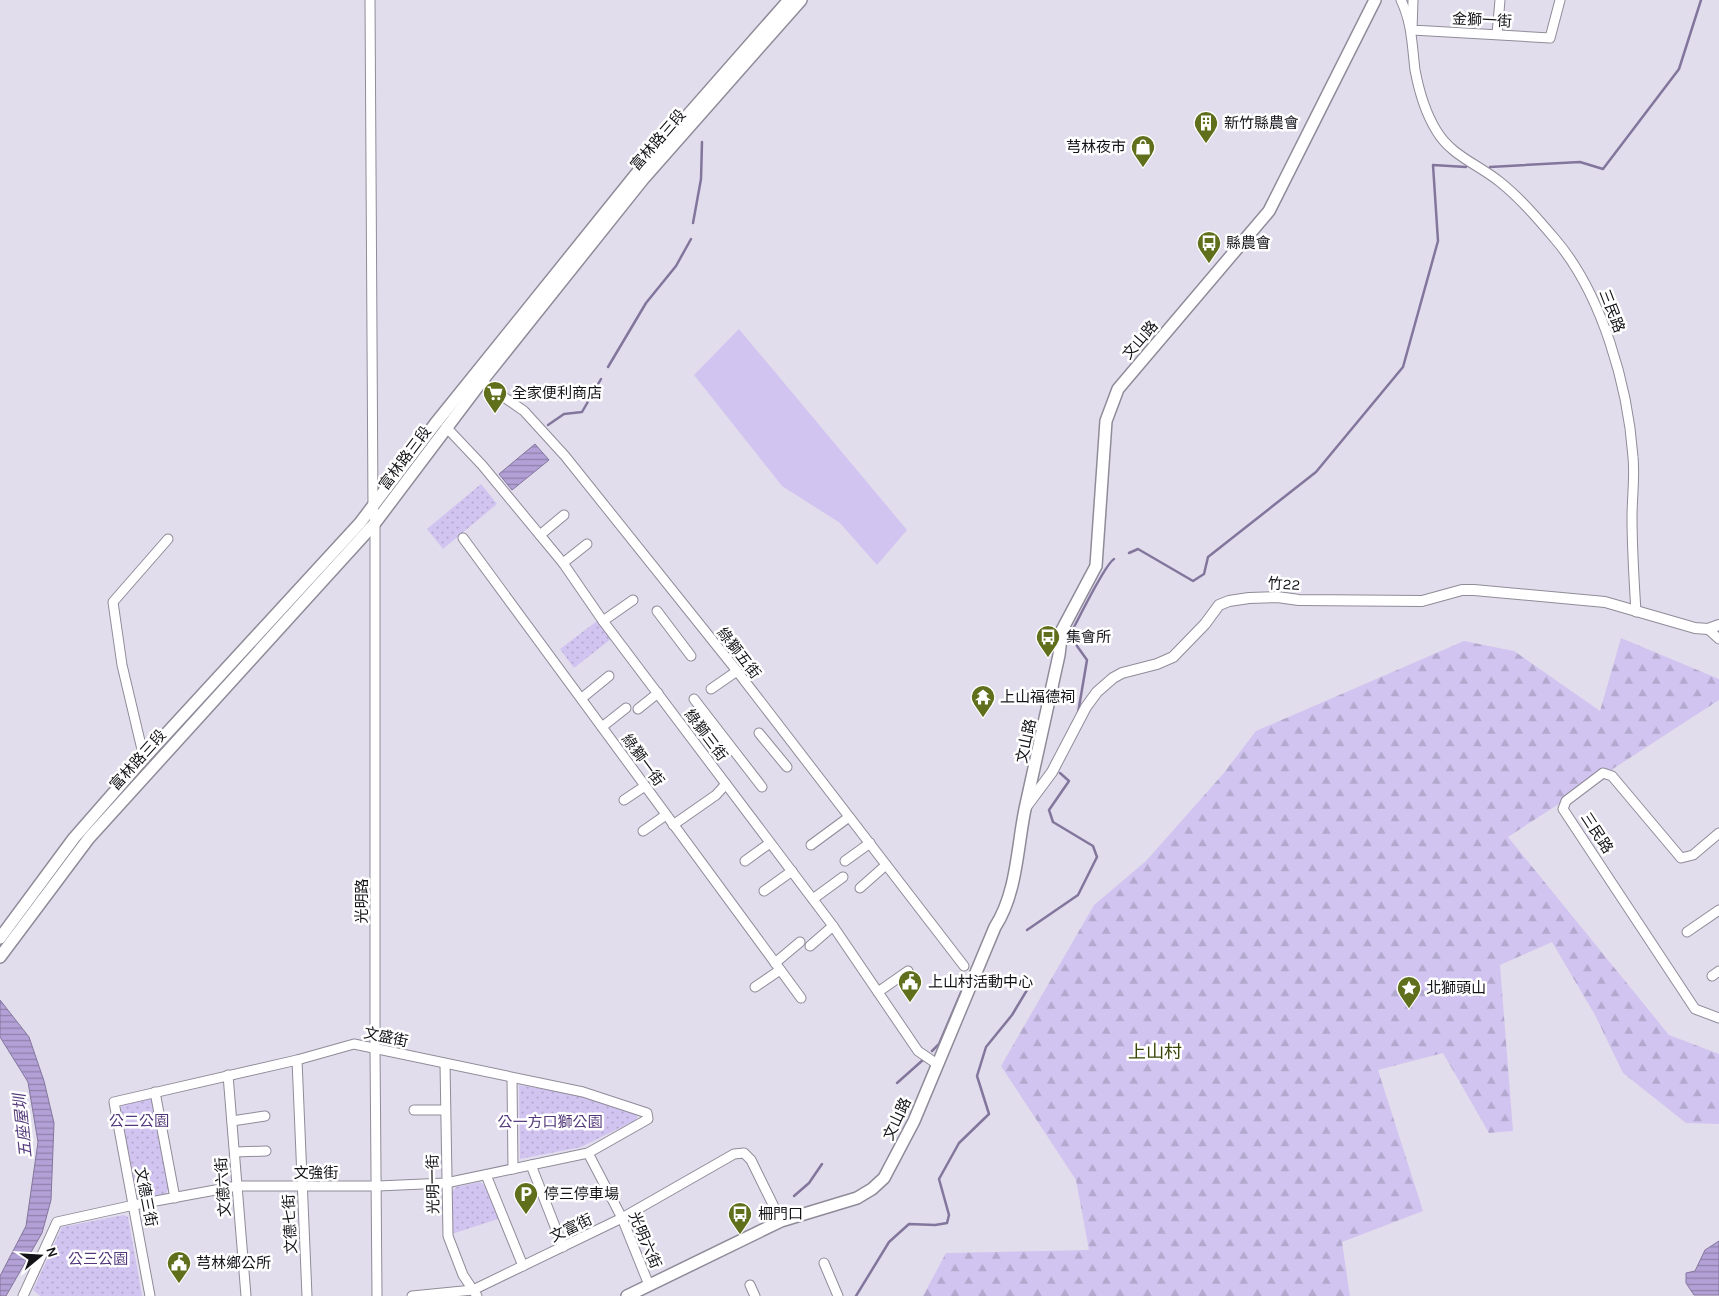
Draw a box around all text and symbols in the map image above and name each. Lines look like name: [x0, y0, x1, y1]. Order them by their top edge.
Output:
street label: 金獅一街: [1452, 9, 1512, 31]
street label: 富林路三段: [627, 106, 689, 174]
building icon: 新竹縣農會: [1193, 110, 1219, 144]
place label: 新竹縣農會: [1224, 114, 1299, 132]
shop icon: 芎林夜市: [1130, 134, 1156, 168]
place label: 芎林夜市: [1066, 138, 1126, 156]
bus stop icon: 縣農會: [1196, 230, 1222, 264]
place label: 縣農會: [1226, 234, 1271, 252]
street label: 三民路: [1596, 287, 1628, 335]
street label: 文山路: [1118, 317, 1162, 363]
supermarket icon: 全家便利商店: [482, 380, 508, 414]
place label: 全家便利商店: [512, 384, 602, 402]
street label: 富林路三段: [375, 423, 435, 493]
street label: 竹22: [1267, 574, 1301, 594]
street label: 綠獅五街: [713, 624, 765, 682]
bus stop icon: 集會所: [1035, 624, 1061, 658]
place label: 集會所: [1066, 628, 1111, 646]
temple icon: 上山福德祠: [970, 684, 996, 718]
place label: 上山福德祠: [1000, 688, 1075, 706]
street label: 綠獅三街: [681, 706, 731, 764]
street label: 文山路: [1013, 717, 1039, 765]
street label: 富林路三段: [106, 726, 170, 794]
street label: 綠獅一街: [618, 730, 668, 790]
street label: 三民路: [1577, 809, 1617, 857]
street label: 光明路: [353, 878, 371, 924]
public building icon: 上山村活動中心: [897, 969, 923, 1003]
place label: 上山村活動中心: [928, 973, 1033, 991]
place icon: 北獅頭山: [1396, 975, 1422, 1009]
place label: 北獅頭山: [1426, 979, 1486, 997]
street label: 文盛街: [362, 1024, 410, 1050]
district label: 上山村: [1128, 1041, 1182, 1063]
water label: 五座屋圳: [9, 1091, 35, 1159]
street label: 文山路: [879, 1095, 915, 1143]
park label: 公二公園: [109, 1112, 169, 1130]
park label: 公一方口獅公園: [497, 1113, 603, 1131]
street label: 光明一街: [423, 1154, 443, 1214]
street label: 文德六街: [212, 1156, 234, 1218]
street label: 文強街: [293, 1164, 339, 1182]
street label: 文德三街: [131, 1166, 161, 1228]
parking icon: 停三停車場: [513, 1181, 539, 1215]
place label: 停三停車場: [544, 1185, 619, 1203]
street label: 文德七街: [279, 1194, 301, 1254]
bus stop icon: 柵門口: [727, 1201, 753, 1235]
place label: 柵門口: [758, 1205, 803, 1223]
street label: 光明六街: [625, 1209, 665, 1271]
street label: 文富街: [547, 1210, 595, 1246]
north arrow: [15, 1231, 65, 1281]
text: N: [42, 1245, 62, 1260]
park label: 公三公園: [68, 1250, 128, 1268]
public building icon: 芎林鄉公所: [166, 1250, 192, 1284]
place label: 芎林鄉公所: [196, 1254, 271, 1272]

